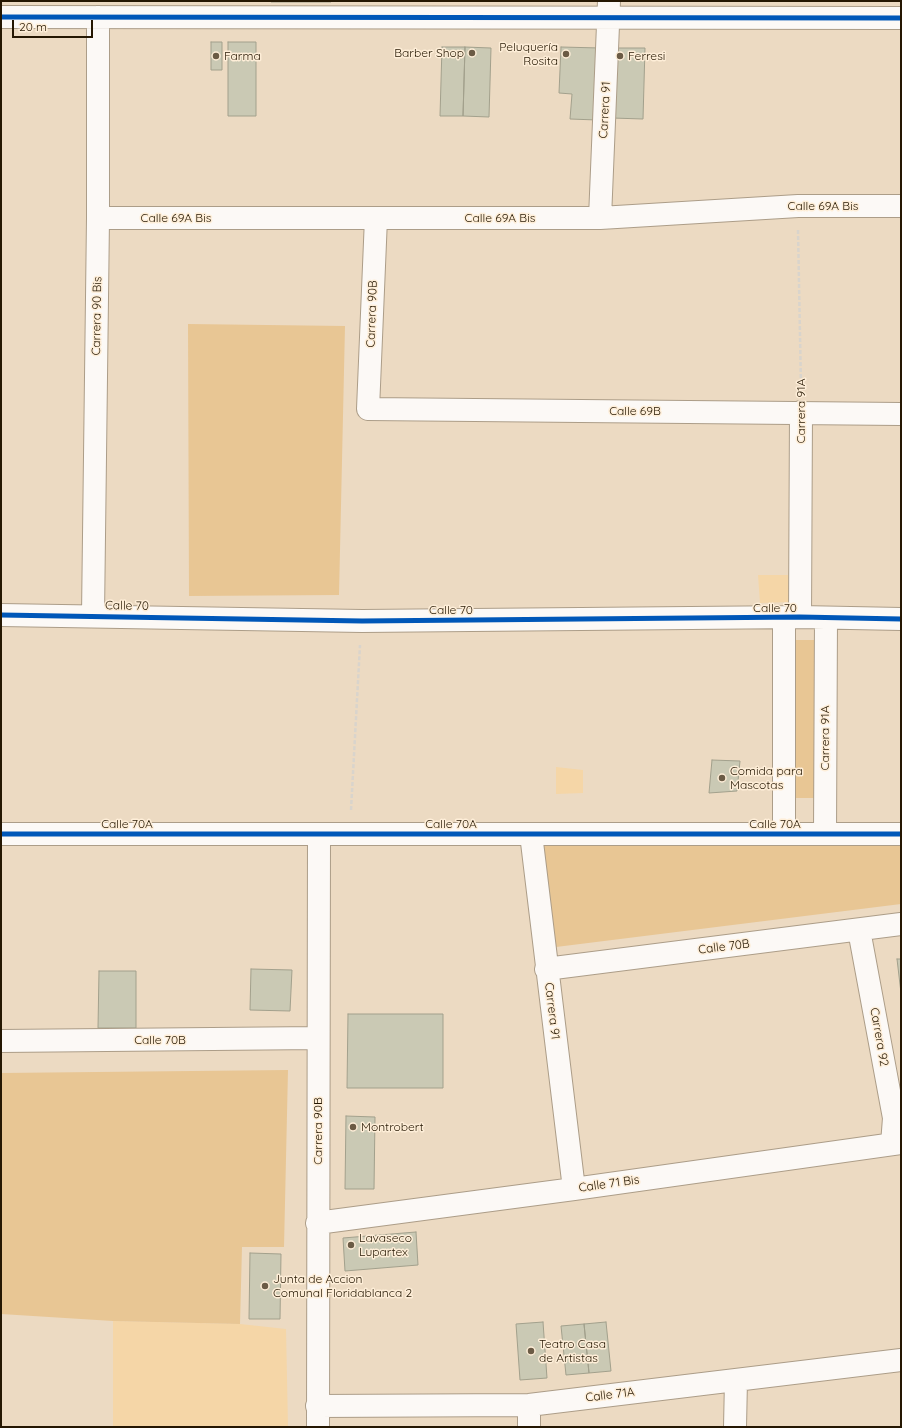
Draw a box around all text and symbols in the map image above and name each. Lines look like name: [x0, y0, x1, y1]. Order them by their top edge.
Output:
scale bar: [14, 12, 95, 38]
text: 20 m: [19, 19, 47, 34]
place label: Peluquería Rosita: [499, 40, 558, 68]
place label: Barber Shop: [394, 46, 464, 60]
marker: Barber Shop: [467, 48, 477, 58]
place label: Farma: [224, 49, 261, 63]
marker: Peluquería Rosita: [561, 49, 571, 59]
place label: Ferresi: [628, 49, 665, 63]
marker: Farma: [211, 51, 221, 61]
marker: Ferresi: [615, 51, 625, 61]
street label: Carrera 91: [596, 81, 614, 139]
street label: Calle 69A Bis: [788, 199, 858, 213]
street label: Calle 69A Bis: [141, 211, 211, 225]
street label: Calle 69A Bis: [465, 211, 535, 225]
street label: Carrera 90 Bis: [89, 276, 105, 356]
street label: Carrera 90B: [364, 280, 380, 348]
street label: Carrera 91A: [794, 379, 808, 443]
street label: Calle 69B: [609, 404, 661, 418]
street label: Calle 70: [105, 598, 149, 614]
street label: Calle 70: [753, 601, 797, 615]
street label: Calle 70: [429, 603, 473, 617]
street label: Carrera 91A: [818, 706, 832, 770]
place label: Comida para Mascotas: [730, 764, 803, 792]
marker: Comida para Mascotas: [717, 773, 727, 783]
street label: Calle 70A: [101, 817, 153, 831]
street label: Calle 70A: [425, 817, 477, 831]
street label: Calle 70A: [749, 817, 801, 831]
street label: Calle 70B: [697, 937, 751, 957]
street label: Carrera 91: [541, 982, 563, 1040]
street label: Carrera 92: [867, 1007, 891, 1067]
street label: Calle 70B: [134, 1033, 186, 1047]
street label: Carrera 90B: [311, 1097, 325, 1165]
place label: Montrobert: [361, 1120, 424, 1134]
marker: Montrobert: [348, 1122, 358, 1132]
street label: Calle 71 Bis: [578, 1173, 640, 1195]
place label: Lavaseco Lupartex: [359, 1231, 412, 1259]
marker: Lavaseco Lupartex: [346, 1240, 356, 1250]
place label: Junta de Accion Comunal Floridablanca 2: [273, 1272, 412, 1300]
marker: Junta de Accion Comunal Floridablanca 2: [260, 1281, 270, 1291]
place label: Teatro Casa de Artistas: [539, 1337, 606, 1365]
marker: Teatro Casa de Artistas: [526, 1346, 536, 1356]
street label: Calle 71A: [585, 1385, 635, 1405]

